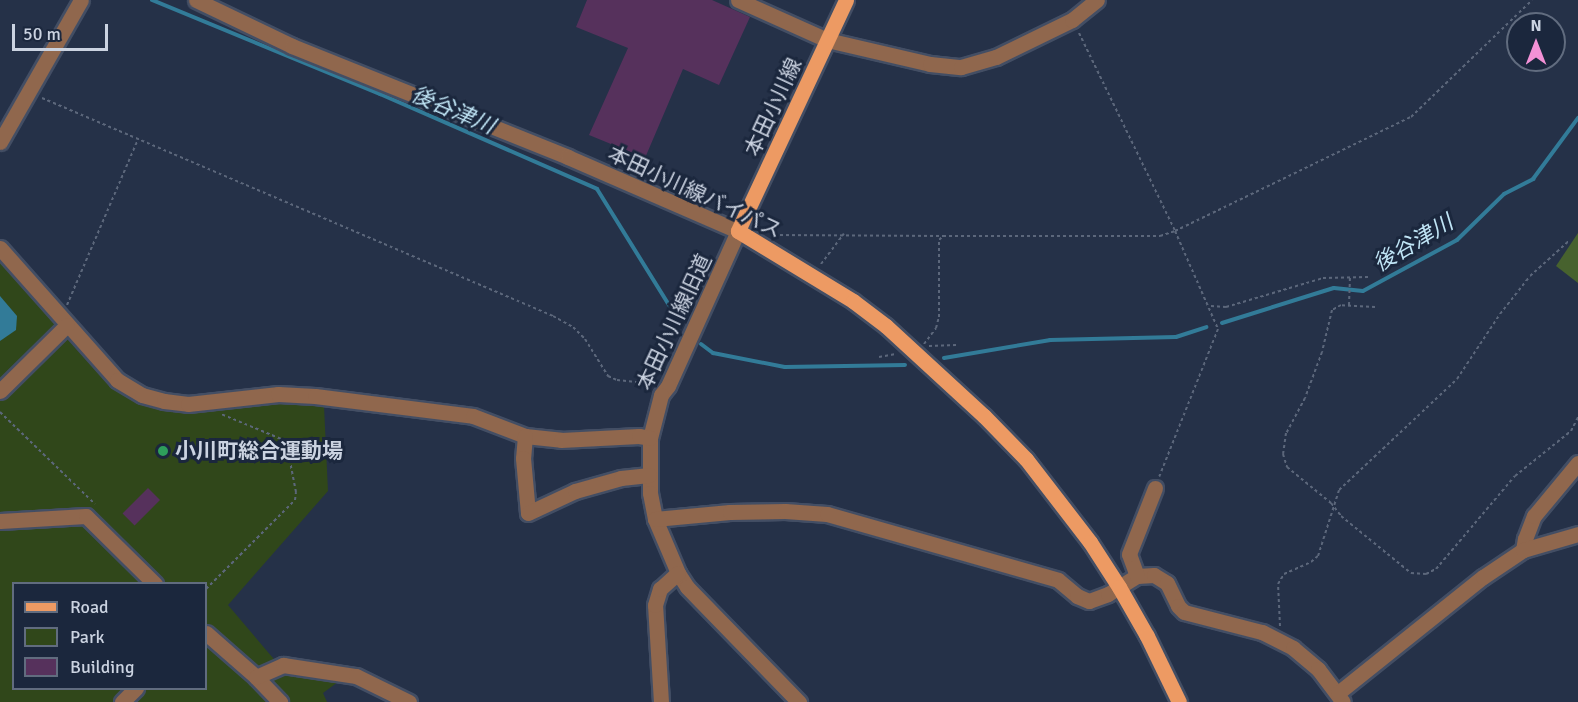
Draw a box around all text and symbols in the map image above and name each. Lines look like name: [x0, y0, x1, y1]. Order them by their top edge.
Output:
scale bar: [15, 12, 111, 50]
north arrow: [1506, 12, 1566, 72]
text: N: [1530, 16, 1542, 36]
text: 50 m: [23, 23, 61, 45]
street label: 本田小川線: [739, 54, 807, 160]
water label: 後谷津川: [407, 81, 499, 139]
street label: 本田小川線バイパス: [604, 141, 786, 243]
water label: 後谷津川: [1368, 209, 1458, 277]
street label: 本田小川線旧道: [632, 250, 716, 394]
place label: 小川町総合運動場: [175, 438, 343, 464]
marker: 小川町総合運動場: [156, 444, 170, 458]
legend: [12, 582, 207, 690]
text: Road: [70, 596, 109, 618]
text: Park: [70, 626, 105, 648]
text: Building: [70, 656, 134, 678]

